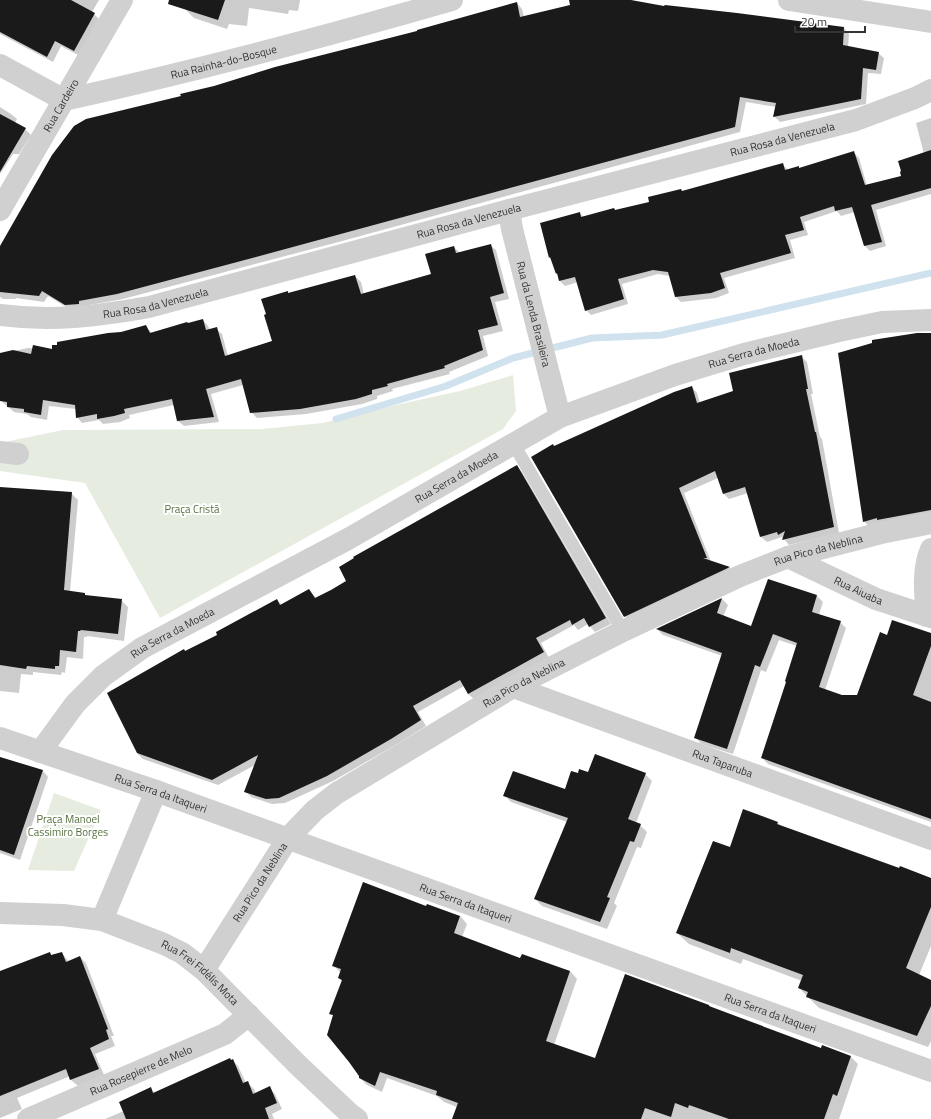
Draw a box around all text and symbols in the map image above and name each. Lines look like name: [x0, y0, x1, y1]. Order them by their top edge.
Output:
scale bar: [795, 8, 865, 34]
text: 20 m: [801, 12, 827, 31]
street label: Rua Rainha-do-Bosque: [169, 41, 279, 83]
street label: Rua Cardeiro: [39, 76, 83, 135]
street label: Rua Rosa da Venezuela: [728, 118, 837, 160]
street label: Rua Rosa da Venezuela: [415, 199, 523, 243]
street label: Rua da Lenda Brasileira: [513, 260, 555, 369]
street label: Rua Rosa da Venezuela: [102, 283, 210, 322]
street label: Rua Serra da Moeda: [706, 333, 801, 372]
street label: Rua Serra da Moeda: [412, 446, 501, 507]
park label: Praça Cristã: [164, 501, 220, 517]
street label: Rua Pico da Neblina: [771, 530, 865, 570]
street label: Rua Aiuaba: [831, 572, 885, 609]
street label: Rua Serra da Moeda: [127, 603, 217, 662]
street label: Rua Pico da Neblina: [479, 654, 568, 712]
street label: Rua Taparuba: [690, 745, 755, 782]
street label: Rua Serra da Itaqueri: [112, 770, 209, 817]
park label: Praça Manoel Cassimiro Borges: [28, 811, 108, 840]
street label: Rua Pico da Neblina: [229, 839, 291, 925]
street label: Rua Serra da Itaqueri: [417, 879, 514, 927]
street label: Rua Frei Fidélis Mota: [158, 936, 243, 1009]
street label: Rua Serra da Itaqueri: [722, 989, 819, 1037]
street label: Rua Rosepierre de Melo: [87, 1041, 195, 1099]

